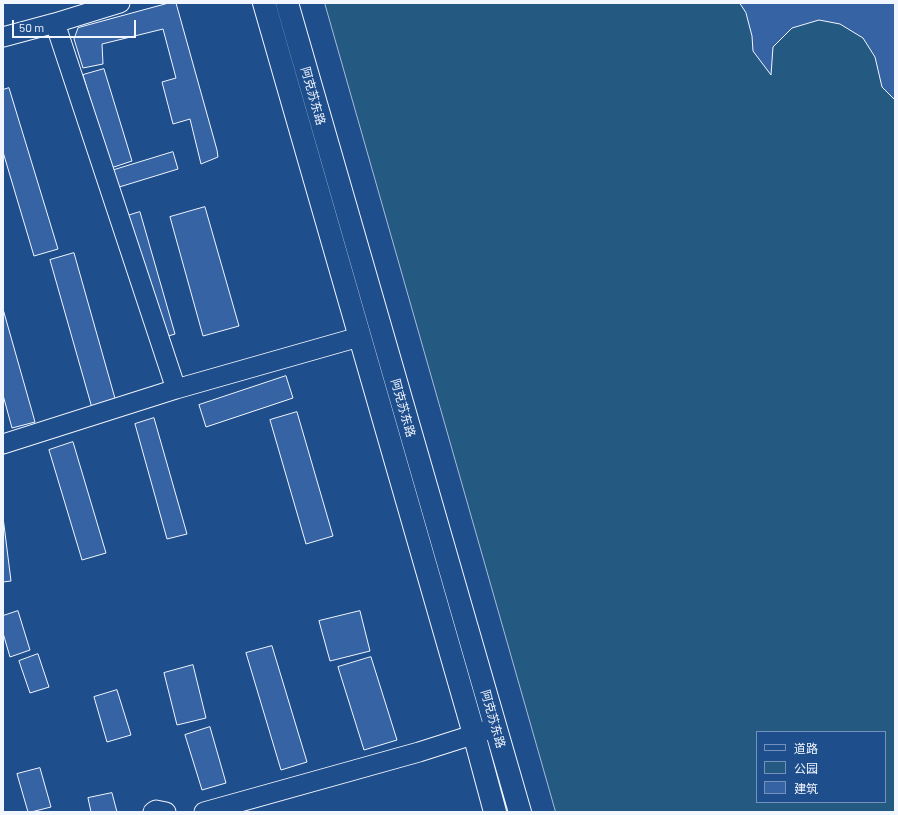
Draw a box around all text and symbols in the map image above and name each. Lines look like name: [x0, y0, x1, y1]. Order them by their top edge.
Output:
scale bar: [14, 12, 138, 38]
text: 50 m: [19, 20, 44, 34]
street label: 阿克苏东路: [298, 65, 328, 127]
street label: 阿克苏东路: [388, 377, 418, 439]
street label: 阿克苏东路: [478, 688, 508, 750]
legend: [756, 731, 886, 803]
text: 道路: [794, 741, 818, 755]
text: 公园: [794, 761, 818, 775]
text: 建筑: [794, 781, 818, 795]

